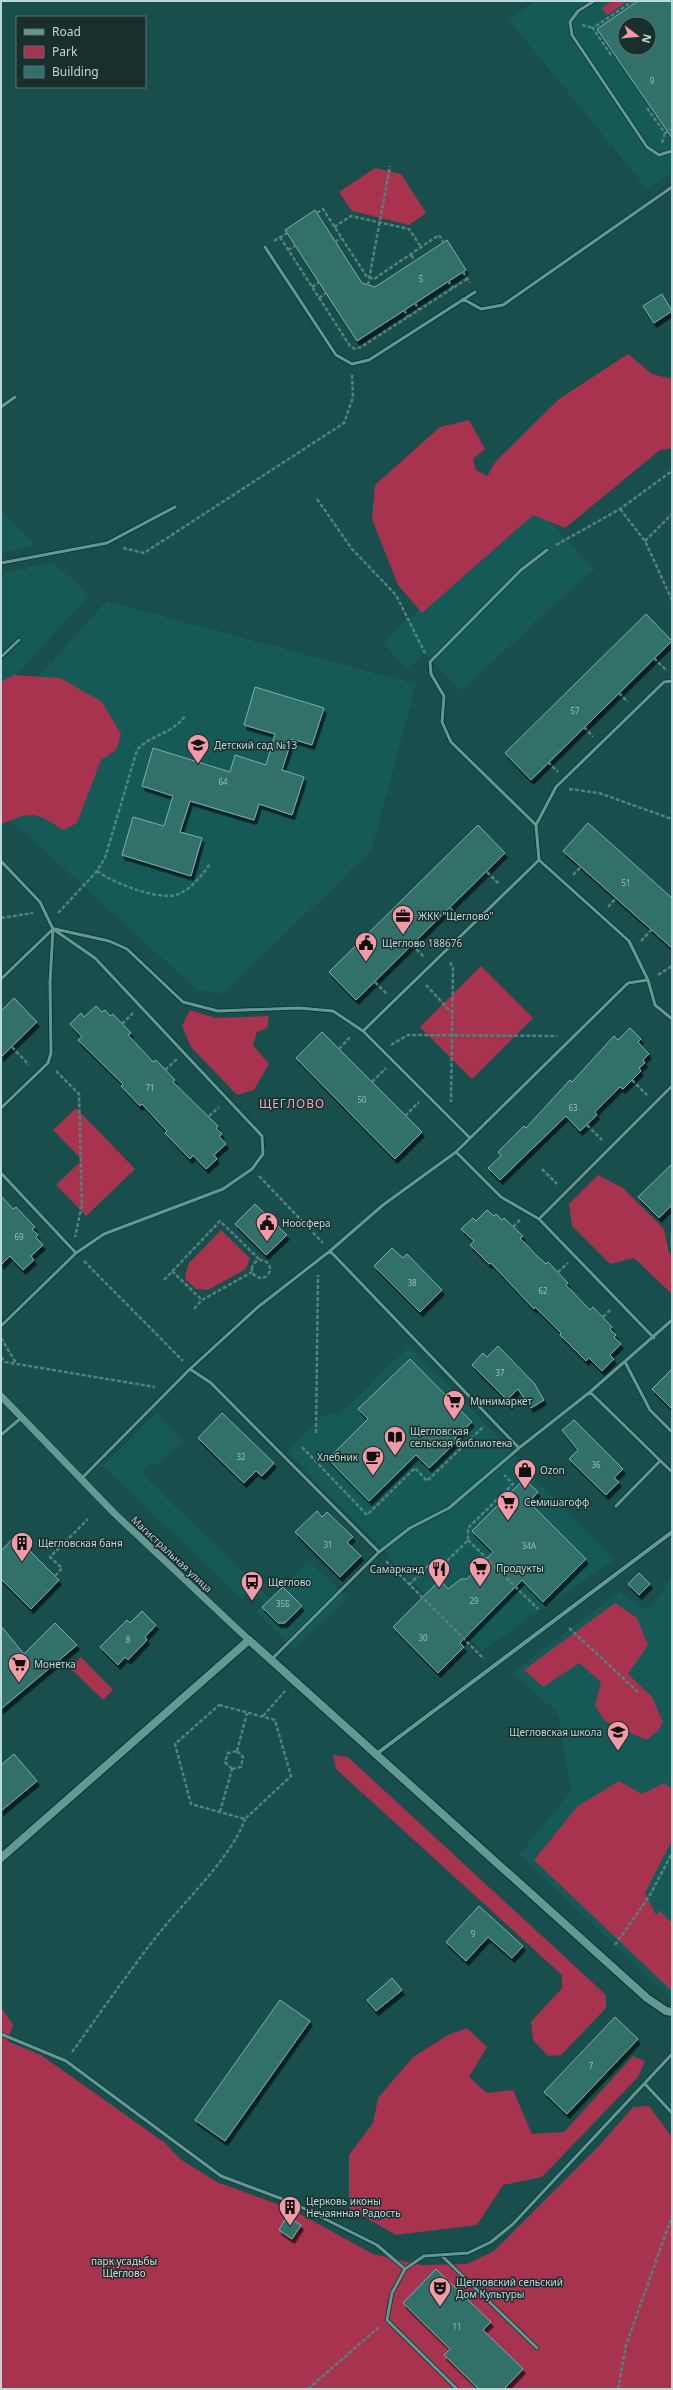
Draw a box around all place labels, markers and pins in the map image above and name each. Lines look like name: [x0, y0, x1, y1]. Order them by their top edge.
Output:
school or university icon: Детский сад №13: [185, 732, 211, 765]
place label: Детский сад №13: [214, 738, 298, 752]
office icon: ЖКК "Щеглово": [390, 903, 416, 936]
place label: ЖКК "Щеглово": [418, 909, 494, 923]
public building icon: Щеглово 188676: [353, 930, 379, 963]
place label: Щеглово 188676: [382, 936, 462, 950]
public building icon: Ноосфера: [254, 1210, 280, 1243]
place label: Ноосфера: [282, 1216, 331, 1230]
supermarket icon: Минимаркет: [441, 1388, 467, 1421]
place label: Минимаркет: [470, 1394, 532, 1408]
library icon: Щегловская сельская библиотека: [382, 1424, 408, 1457]
place label: Щегловская сельская библиотека: [410, 1424, 512, 1450]
cafe icon: Хлебник: [360, 1444, 386, 1477]
place label: Хлебник: [317, 1450, 359, 1464]
shop icon: Ozon: [512, 1457, 538, 1490]
place label: Ozon: [540, 1463, 565, 1477]
supermarket icon: Семишагофф: [495, 1489, 521, 1522]
place label: Семишагофф: [524, 1495, 589, 1509]
building icon: Щегловская баня: [9, 1530, 35, 1563]
place label: Щегловская баня: [38, 1536, 123, 1550]
supermarket icon: Продукты: [467, 1555, 493, 1588]
restaurant icon: Самарканд: [426, 1556, 452, 1589]
place label: Продукты: [496, 1561, 544, 1575]
place label: Самарканд: [370, 1562, 424, 1576]
bus stop icon: Щеглово: [239, 1569, 265, 1602]
place label: Щеглово: [268, 1575, 311, 1589]
supermarket icon: Монетка: [6, 1651, 32, 1684]
place label: Монетка: [34, 1657, 76, 1671]
school or university icon: Щегловская школа: [605, 1719, 631, 1752]
place label: Щегловская школа: [509, 1725, 602, 1739]
building icon: Церковь иконы Нечаянная Радость: [277, 2194, 303, 2227]
place label: Церковь иконы Нечаянная Радость: [306, 2194, 401, 2220]
theatre icon: Щегловский сельский Дом Культуры: [427, 2275, 453, 2308]
place label: Щегловский сельский Дом Культуры: [456, 2275, 563, 2301]

